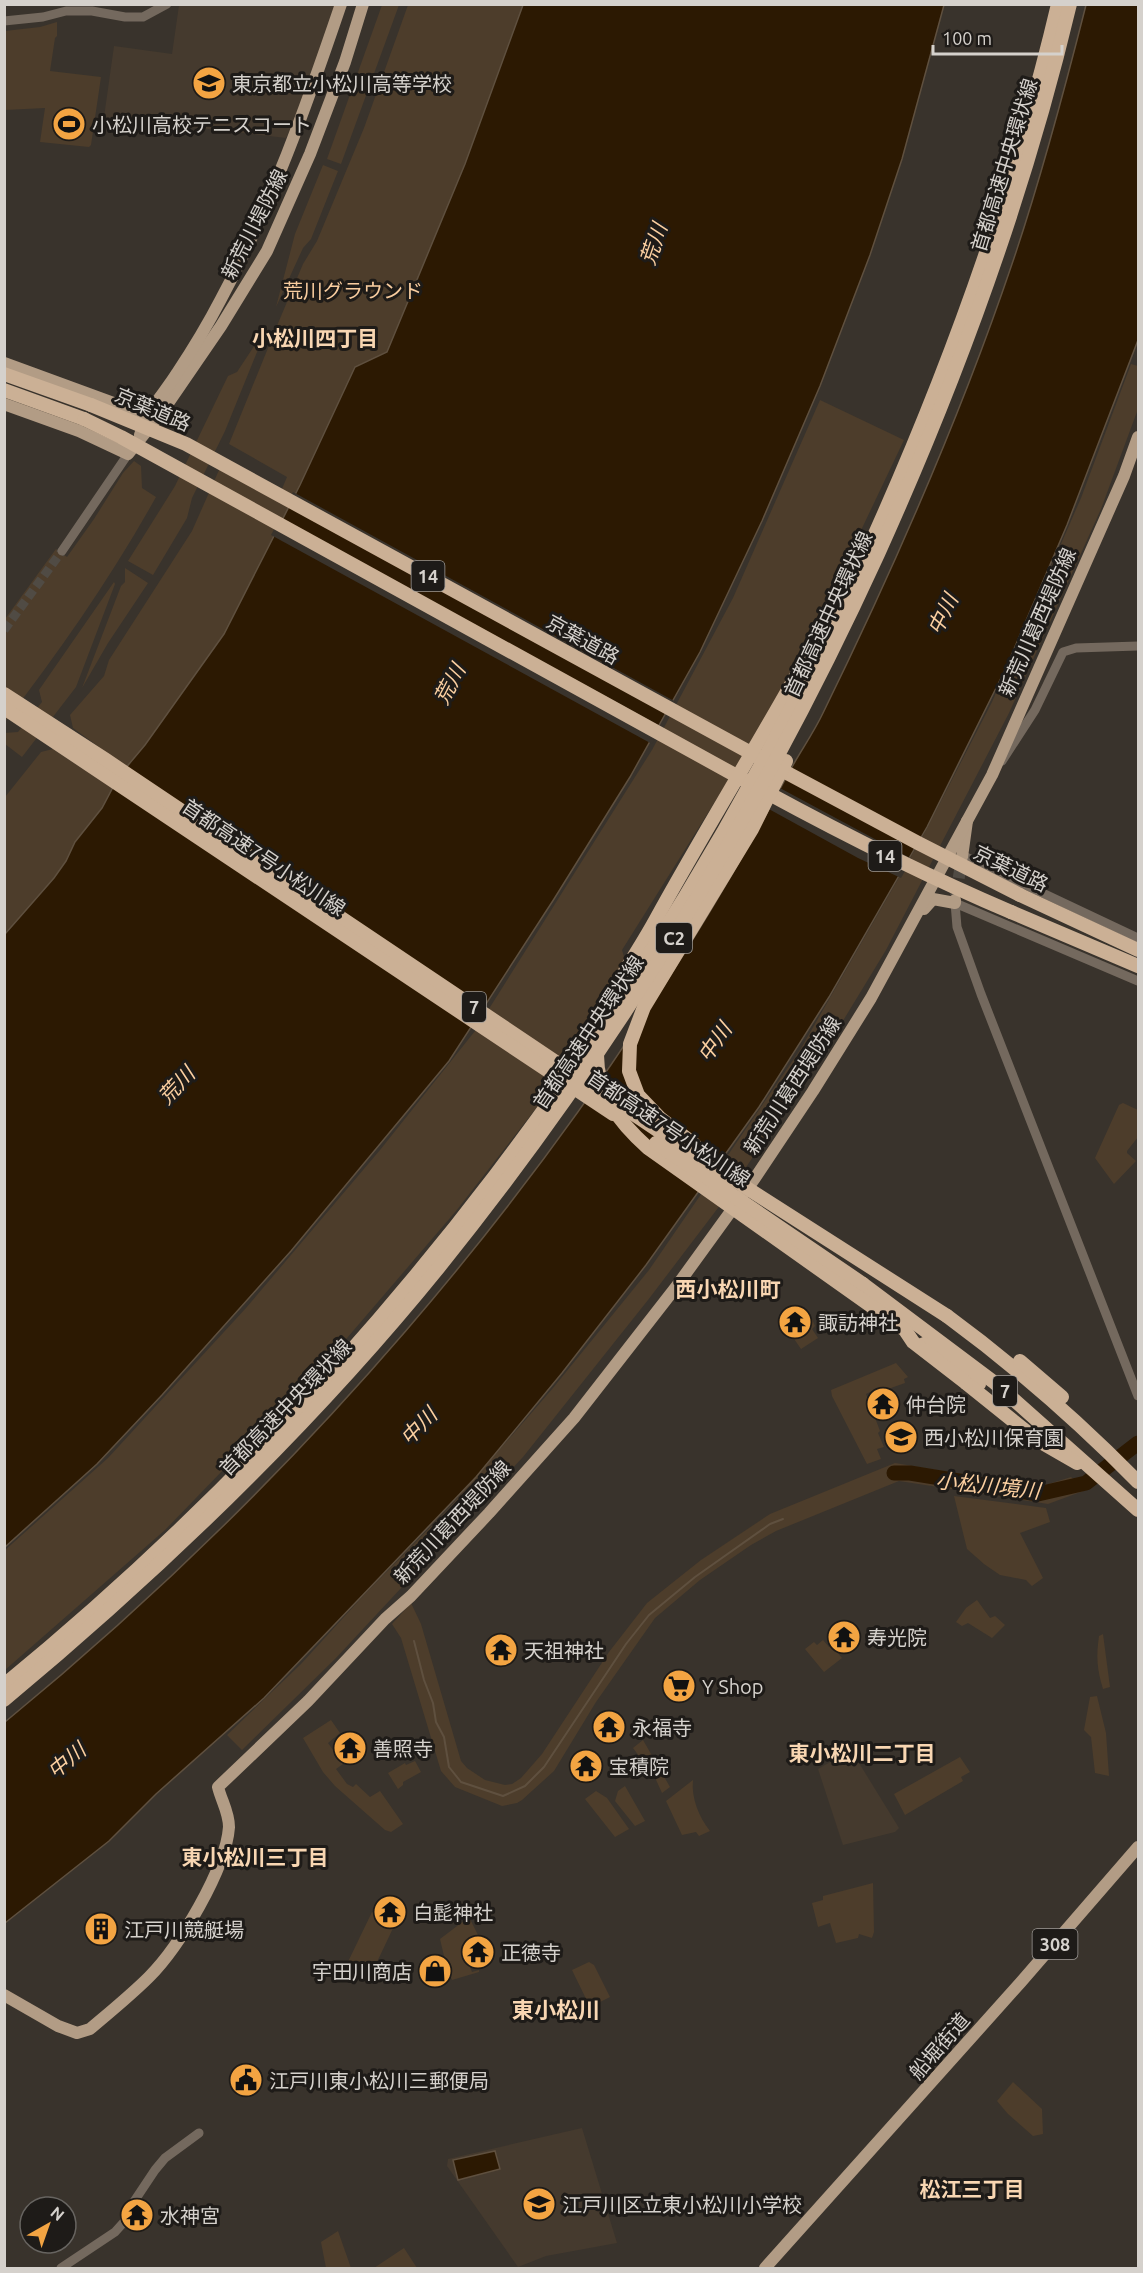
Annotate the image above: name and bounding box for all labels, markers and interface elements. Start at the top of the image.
scale bar [933,18,1062,56]
text: 100 m [942,28,992,48]
school or university icon: 東京都立小松川高等学校 [191,65,227,101]
place label: 東京都立小松川高等学校 [232,72,452,95]
street label: 首都高速中央環状線 [967,76,1041,254]
sports icon: 小松川高校テニスコート [51,106,87,142]
place label: 小松川高校テニスコート [92,113,312,136]
street label: 新荒川堤防線 [217,165,291,283]
water label: 荒川 [635,218,672,268]
park label: 荒川グラウンド [283,279,423,302]
district label: 小松川四丁目 [252,326,378,350]
street label: 京葉道路 [112,383,194,435]
street label: 首都高速中央環状線 [780,528,876,700]
street label: 新荒川葛西堤防線 [994,544,1080,700]
road number: 14 [412,561,444,591]
water label: 中川 [922,588,963,638]
street label: 京葉道路 [542,610,624,668]
water label: 荒川 [429,658,470,708]
street label: 首都高速7号小松川線 [178,794,350,920]
street label: 京葉道路 [970,840,1052,896]
road number: 14 [868,841,902,871]
road number: C2 [656,923,692,953]
street label: 首都高速中央環状線 [528,951,648,1113]
road number: 7 [462,992,486,1022]
street label: 新荒川葛西堤防線 [739,1012,845,1158]
water label: 中川 [692,1016,737,1066]
water label: 荒川 [153,1060,200,1109]
street label: 首都高速7号小松川線 [583,1065,755,1191]
district label: 西小松川町 [676,1277,781,1301]
temple icon: 諏訪神社 [777,1304,813,1340]
place label: 諏訪神社 [818,1311,898,1334]
street label: 首都高速中央環状線 [214,1334,356,1480]
road number: 7 [993,1376,1017,1406]
temple icon: 仲台院 [865,1386,901,1422]
place label: 仲台院 [906,1393,966,1416]
water label: 中川 [395,1401,443,1449]
school or university icon: 西小松川保育園 [883,1419,919,1455]
place label: 西小松川保育園 [924,1426,1064,1449]
street label: 新荒川葛西堤防線 [389,1456,515,1588]
water label: 小松川境川 [935,1468,1043,1503]
temple icon: 寿光院 [826,1619,862,1655]
place label: 寿光院 [867,1626,927,1649]
temple icon: 天祖神社 [483,1632,519,1668]
place label: 天祖神社 [524,1639,604,1662]
supermarket icon: Y Shop [661,1668,697,1704]
place label: Y Shop [702,1675,763,1698]
temple icon: 永福寺 [591,1709,627,1745]
place label: 永福寺 [632,1716,692,1739]
temple icon: 善照寺 [332,1730,368,1766]
water label: 中川 [42,1736,91,1783]
place label: 善照寺 [373,1737,433,1760]
district label: 東小松川二丁目 [789,1741,936,1765]
temple icon: 宝積院 [568,1748,604,1784]
place label: 宝積院 [609,1755,669,1778]
district label: 東小松川三丁目 [182,1845,329,1869]
temple icon: 白髭神社 [372,1894,408,1930]
place label: 白髭神社 [413,1901,493,1924]
building icon: 江戸川競艇場 [83,1911,119,1947]
place label: 江戸川競艇場 [124,1918,244,1941]
road number: 308 [1032,1929,1078,1959]
temple icon: 正徳寺 [460,1934,496,1970]
place label: 正徳寺 [501,1941,561,1964]
shop icon: 宇田川商店 [417,1953,453,1989]
place label: 宇田川商店 [312,1960,412,1983]
district label: 東小松川 [512,1997,600,2022]
street label: 船堀街道 [904,2008,974,2084]
public building icon: 江戸川東小松川三郵便局 [228,2062,264,2098]
place label: 江戸川東小松川三郵便局 [269,2069,489,2092]
district label: 松江三丁目 [920,2177,1025,2201]
school or university icon: 江戸川区立東小松川小学校 [521,2186,557,2222]
place label: 江戸川区立東小松川小学校 [562,2193,802,2216]
north arrow [18,2195,78,2255]
temple icon: 水神宮 [119,2197,155,2233]
text: N [47,2203,68,2224]
place label: 水神宮 [160,2204,220,2227]

